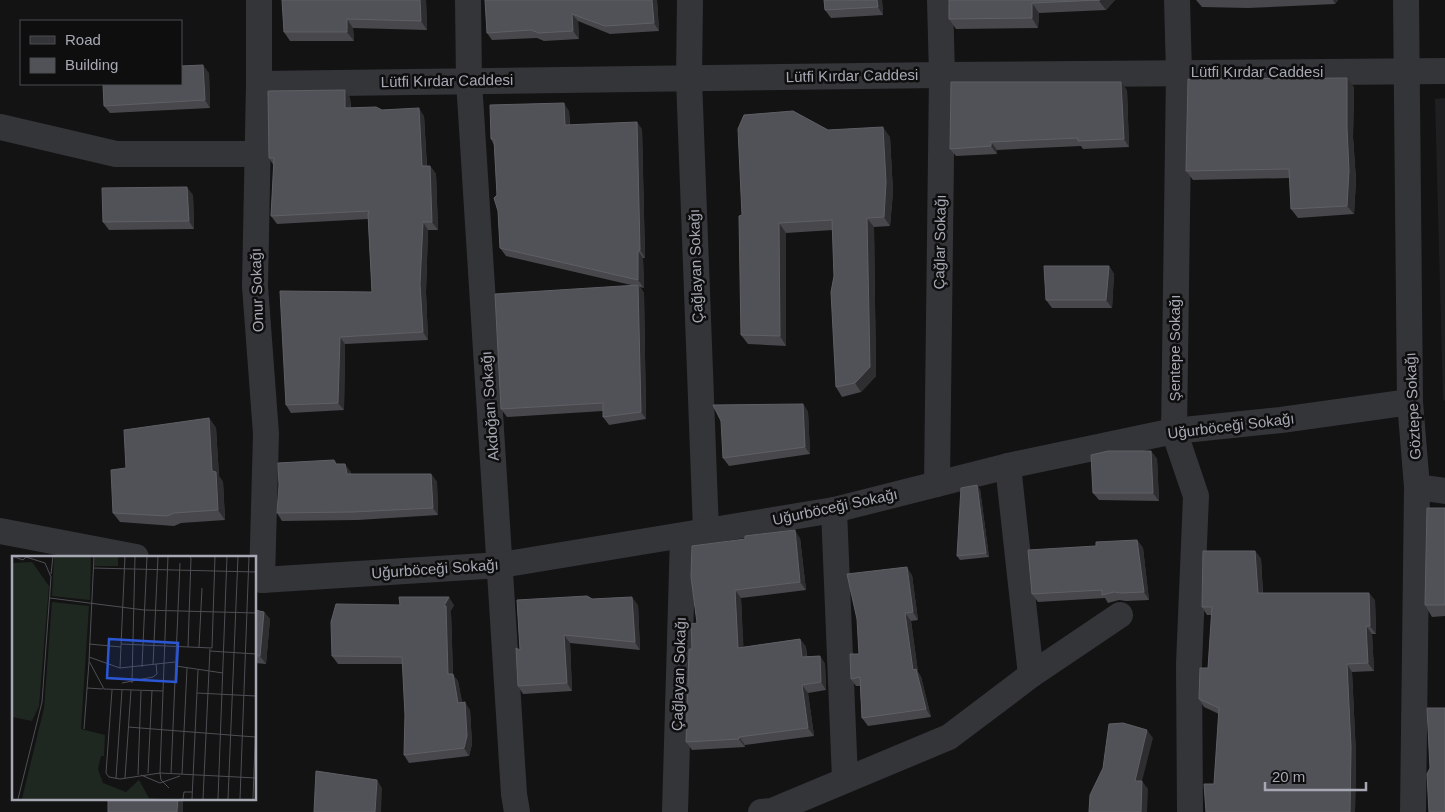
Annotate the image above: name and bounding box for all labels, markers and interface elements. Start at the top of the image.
legend [20,20,182,85]
text: Road [65,31,101,48]
text: Building [65,56,118,73]
street label: Lütfi Kırdar Caddesi [1191,63,1323,80]
street label: Lütfi Kırdar Caddesi [786,66,918,85]
street label: Lütfi Kırdar Caddesi [381,71,513,90]
street label: Çağlar Sokağı [930,194,949,290]
street label: Çağlayan Sokağı [685,209,706,323]
street label: Onur Sokağı [247,248,266,332]
street label: Şentepe Sokağı [1166,295,1183,401]
street label: Akdoğan Sokağı [477,351,502,462]
street label: Göztepe Sokağı [1401,352,1424,460]
street label: Uğurböceği Sokağı [1167,409,1295,442]
street label: Uğurböceği Sokağı [771,485,899,528]
inset map [12,556,256,800]
street label: Uğurböceği Sokağı [371,556,499,581]
street label: Çağlayan Sokağı [668,617,689,731]
scale bar [1265,760,1366,792]
text: 20 m [1272,768,1305,785]

